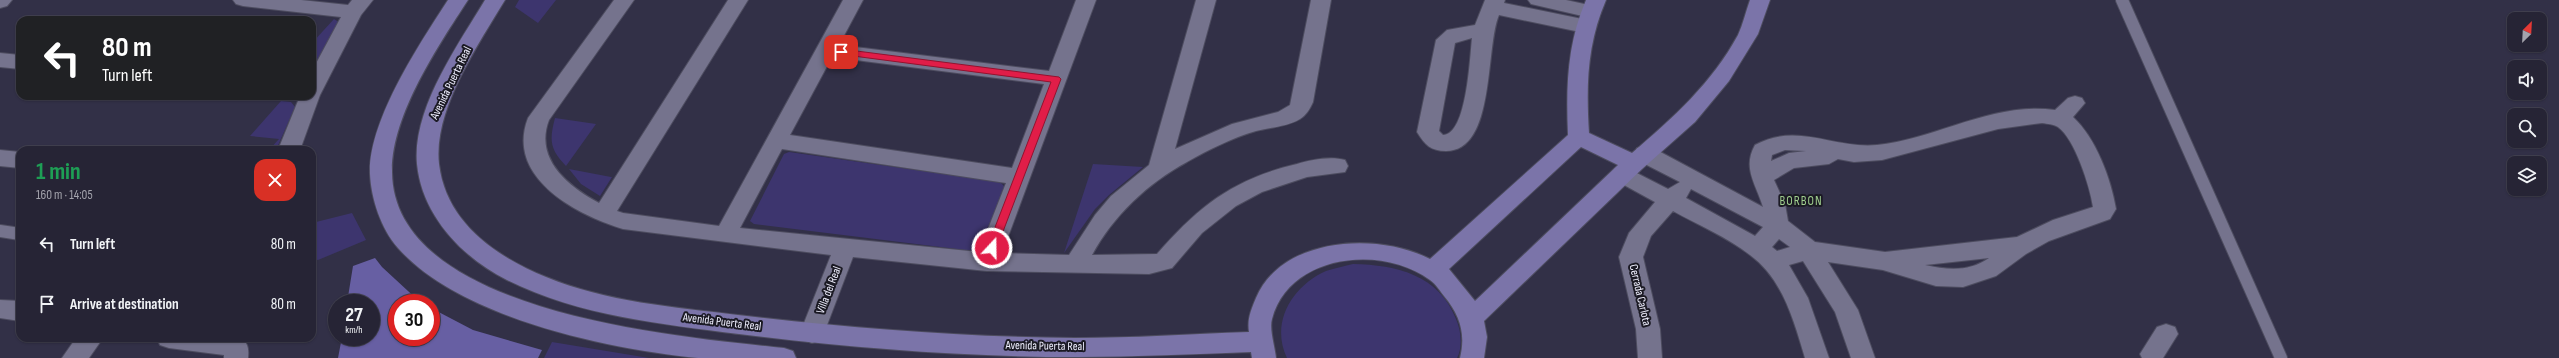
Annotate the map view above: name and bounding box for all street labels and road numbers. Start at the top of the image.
street label: Avenida Puerta Real [427,44,475,123]
street label: Cerrada Carlota [1626,263,1654,328]
street label: Villa del Real [813,264,845,316]
street label: Avenida Puerta Real [681,310,762,334]
street label: Avenida Puerta Real [1004,338,1085,354]

